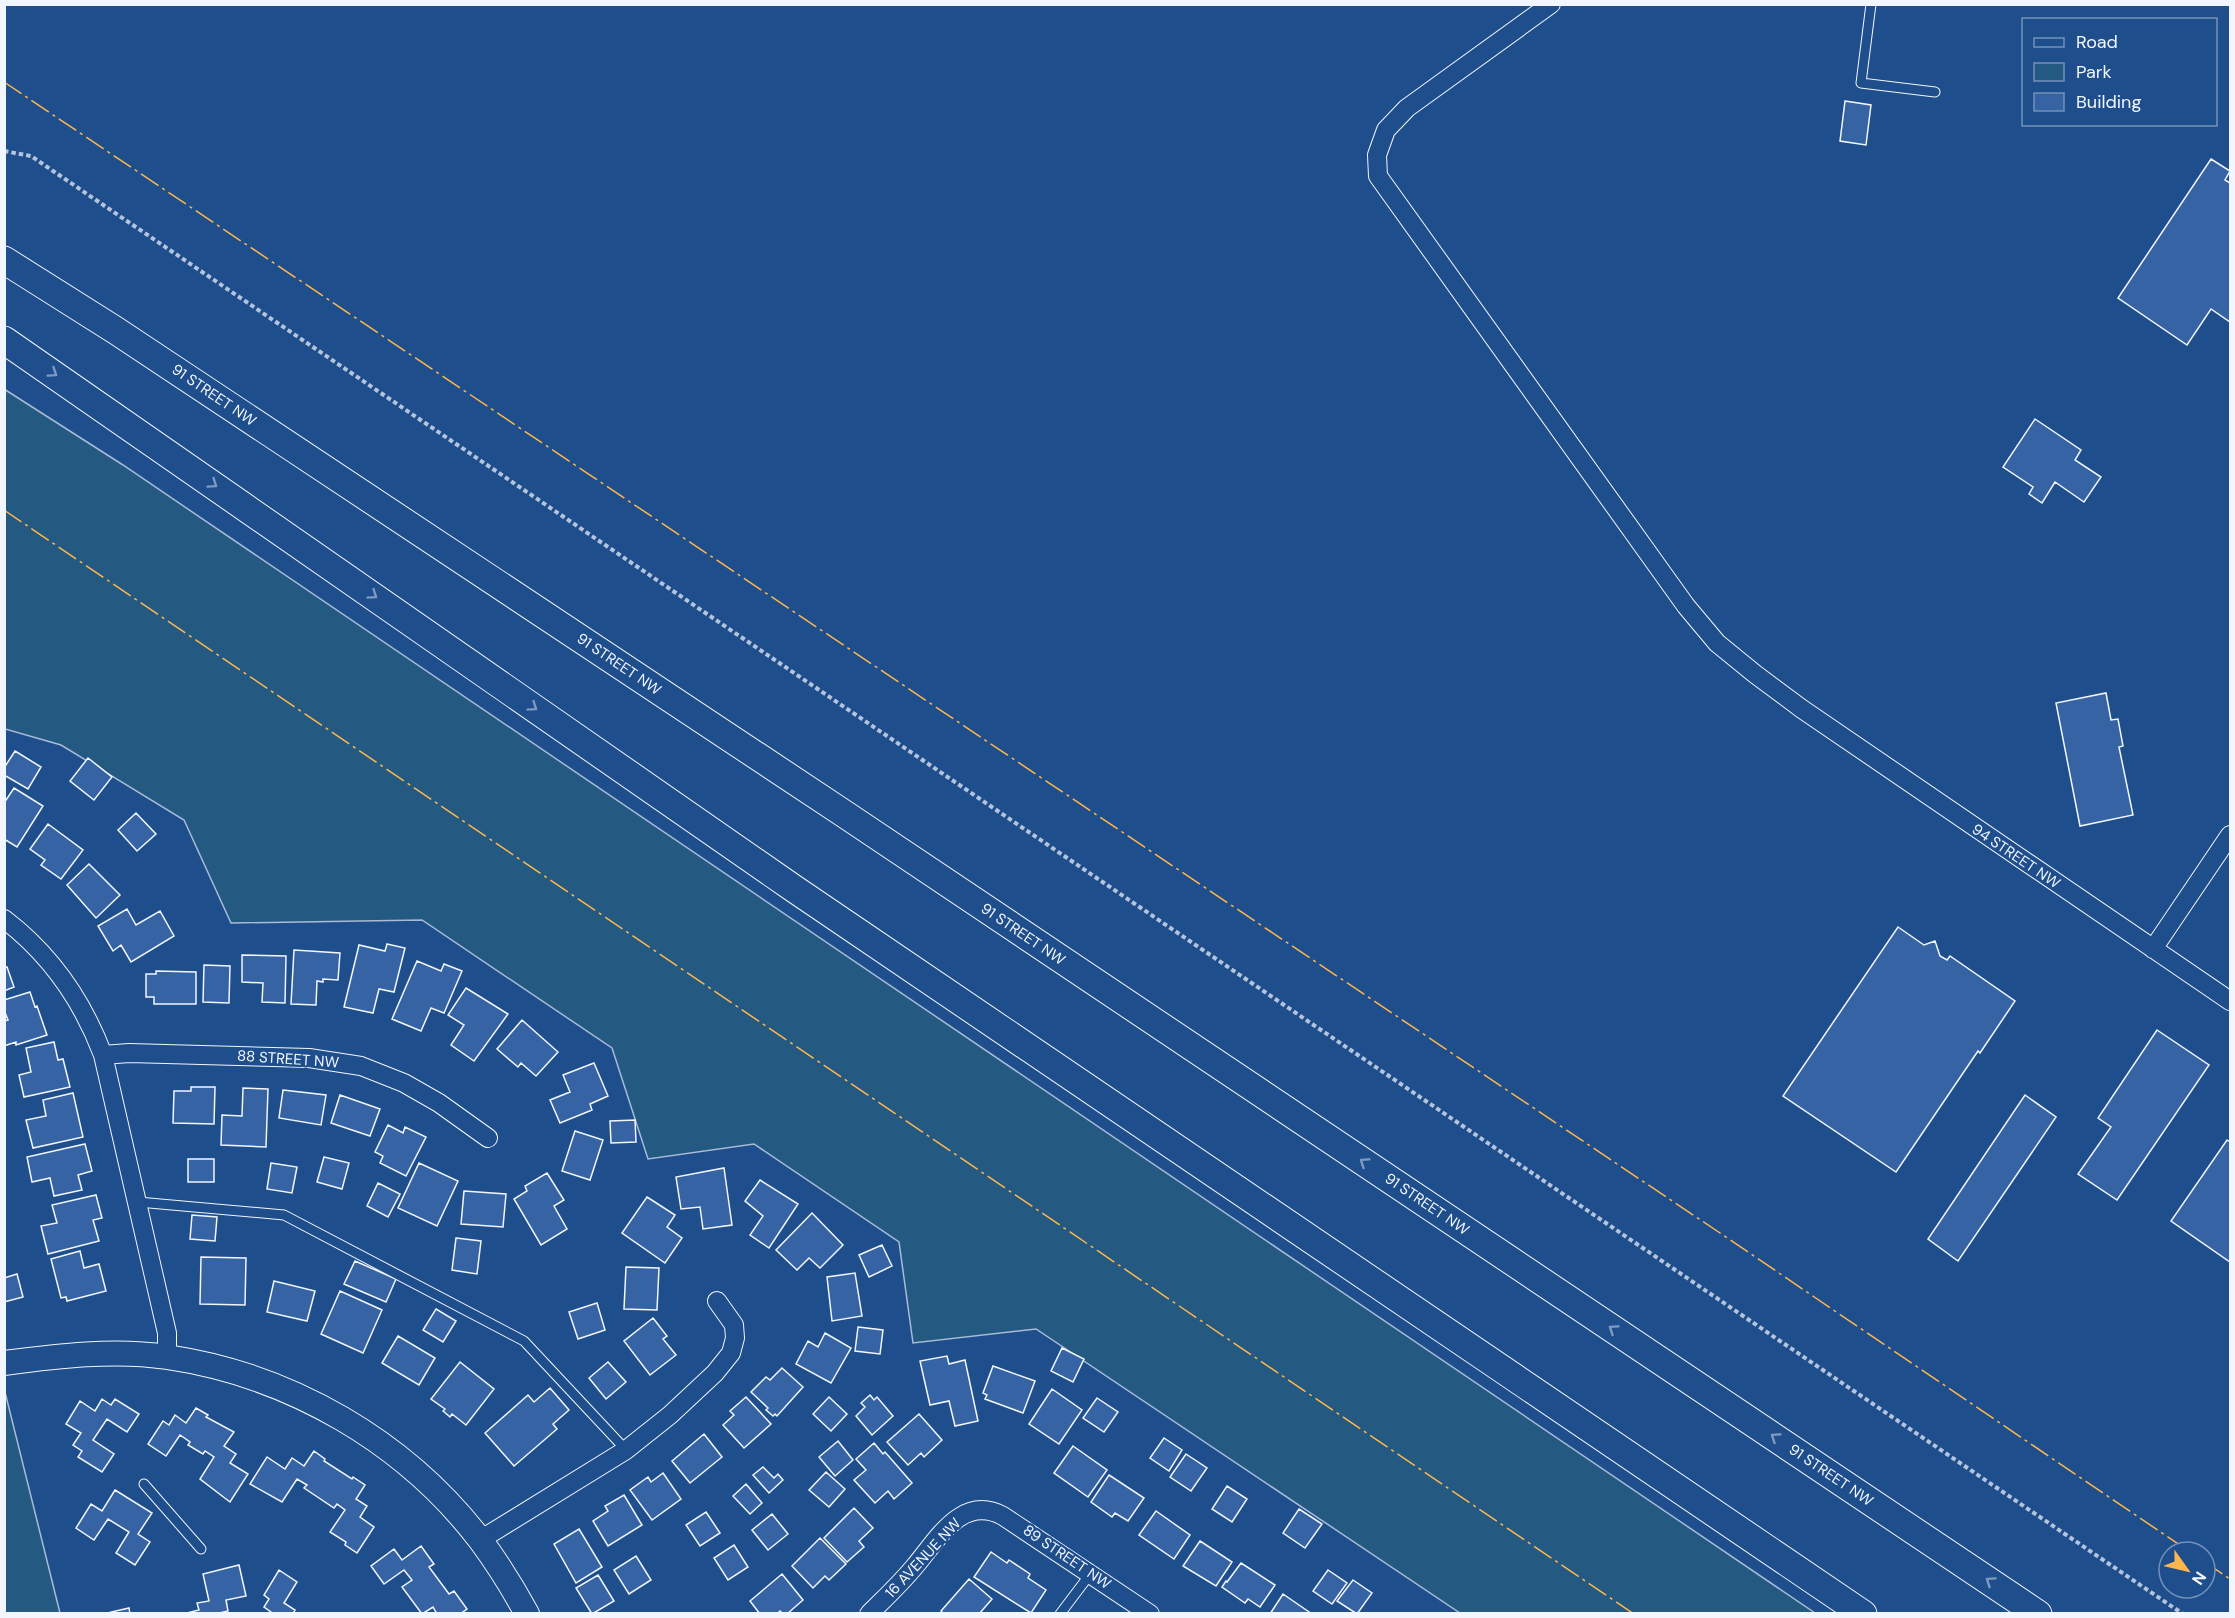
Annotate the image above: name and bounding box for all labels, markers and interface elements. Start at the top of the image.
legend [2022,18,2217,126]
text: Road [2076,30,2118,54]
text: Park [2076,60,2112,84]
text: Building [2076,90,2141,114]
street label: 91 STREET NW [168,359,261,431]
one-way arrow [46,366,57,377]
one-way arrow [207,477,218,488]
one-way arrow [367,588,378,599]
street label: 91 STREET NW [573,628,666,700]
one-way arrow [527,700,538,711]
street label: 94 STREET NW [1968,819,2064,893]
street label: 91 STREET NW [977,898,1070,970]
street label: 88 STREET NW [236,1045,340,1073]
one-way arrow [1360,1158,1371,1169]
street label: 91 STREET NW [1381,1168,1474,1240]
one-way arrow [1609,1325,1620,1336]
one-way arrow [1771,1433,1782,1444]
street label: 91 STREET NW [1785,1439,1878,1511]
street label: 16 AVENUE NW [881,1513,966,1602]
street label: 89 STREET NW [1019,1520,1115,1594]
north arrow [2157,1540,2217,1600]
text: N [2187,1567,2211,1589]
one-way arrow [1985,1577,1996,1588]

